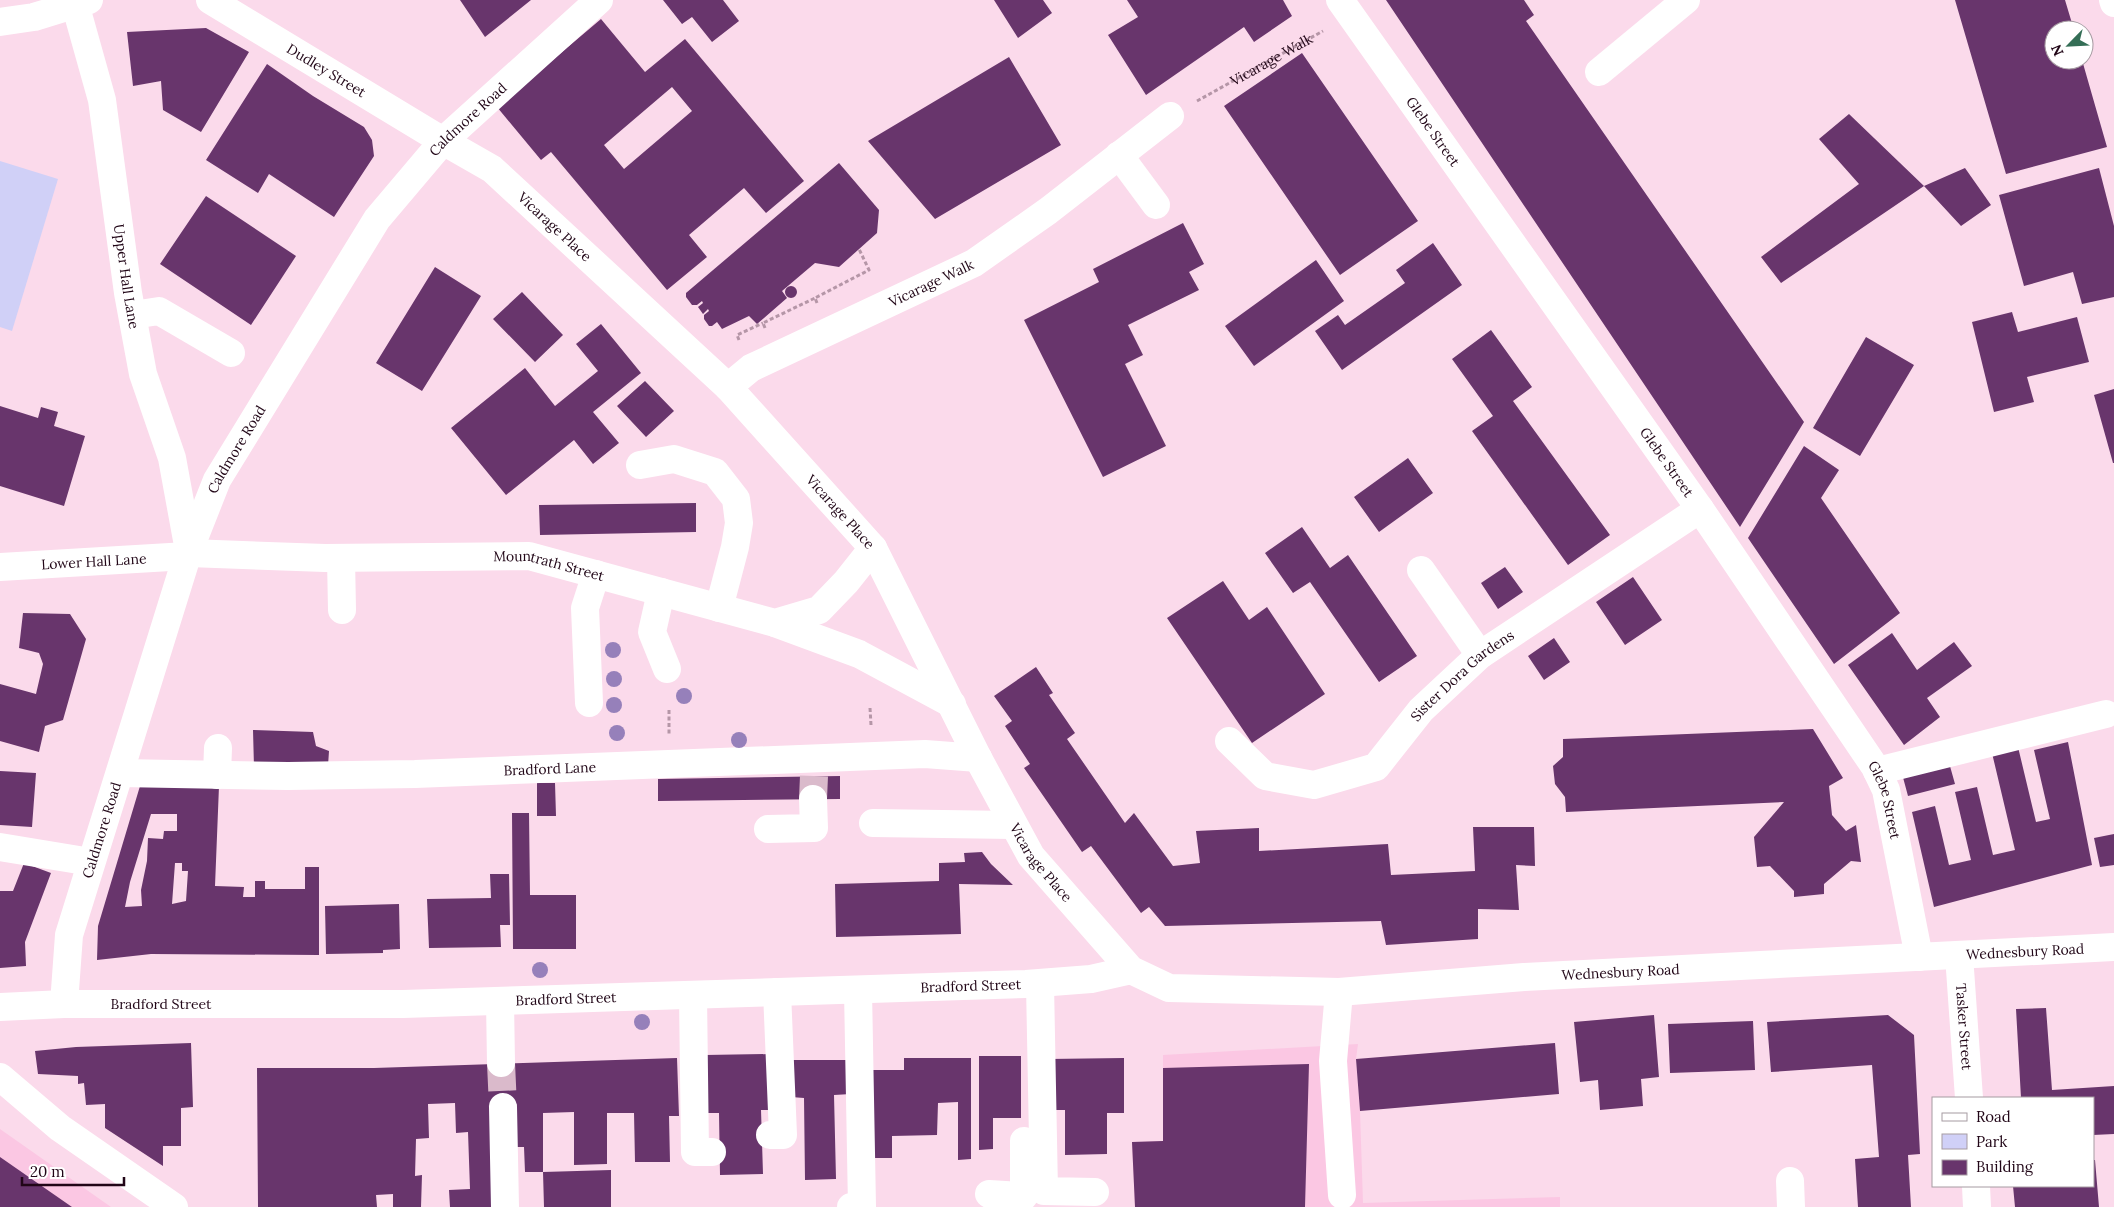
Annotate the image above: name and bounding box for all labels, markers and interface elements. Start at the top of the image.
north arrow [2044,20,2094,70]
street label: Vicarage Walk [1226,29,1316,90]
street label: Dudley Street [283,40,370,102]
text: N [2047,42,2068,59]
street label: Caldmore Road [425,79,510,160]
street label: Glebe Street [1402,93,1464,170]
street label: Vicarage Place [513,188,596,266]
street label: Upper Hall Lane [110,223,144,331]
street label: Vicarage Walk [885,255,977,311]
street label: Caldmore Road [204,402,270,496]
street label: Glebe Street [1636,424,1698,501]
street label: Vicarage Place [802,470,879,553]
street label: Mountrath Street [493,547,607,585]
street label: Lower Hall Lane [41,549,148,574]
street label: Sister Dora Gardens [1407,626,1517,725]
street label: Glebe Street [1864,757,1905,841]
street label: Bradford Lane [503,758,597,780]
street label: Caldmore Road [78,780,125,880]
street label: Vicarage Place [1005,819,1076,906]
street label: Wednesbury Road [1966,940,2085,964]
street label: Wednesbury Road [1561,960,1680,984]
street label: Bradford Street [920,975,1022,996]
street label: Tasker Street [1952,983,1976,1071]
street label: Bradford Street [515,988,617,1009]
street label: Bradford Street [111,995,212,1013]
legend [1932,1097,2094,1187]
text: Road [1976,1107,2011,1126]
text: Park [1976,1132,2007,1151]
scale bar [22,1154,125,1186]
text: Building [1976,1157,2034,1176]
text: 20 m [30,1162,65,1181]

